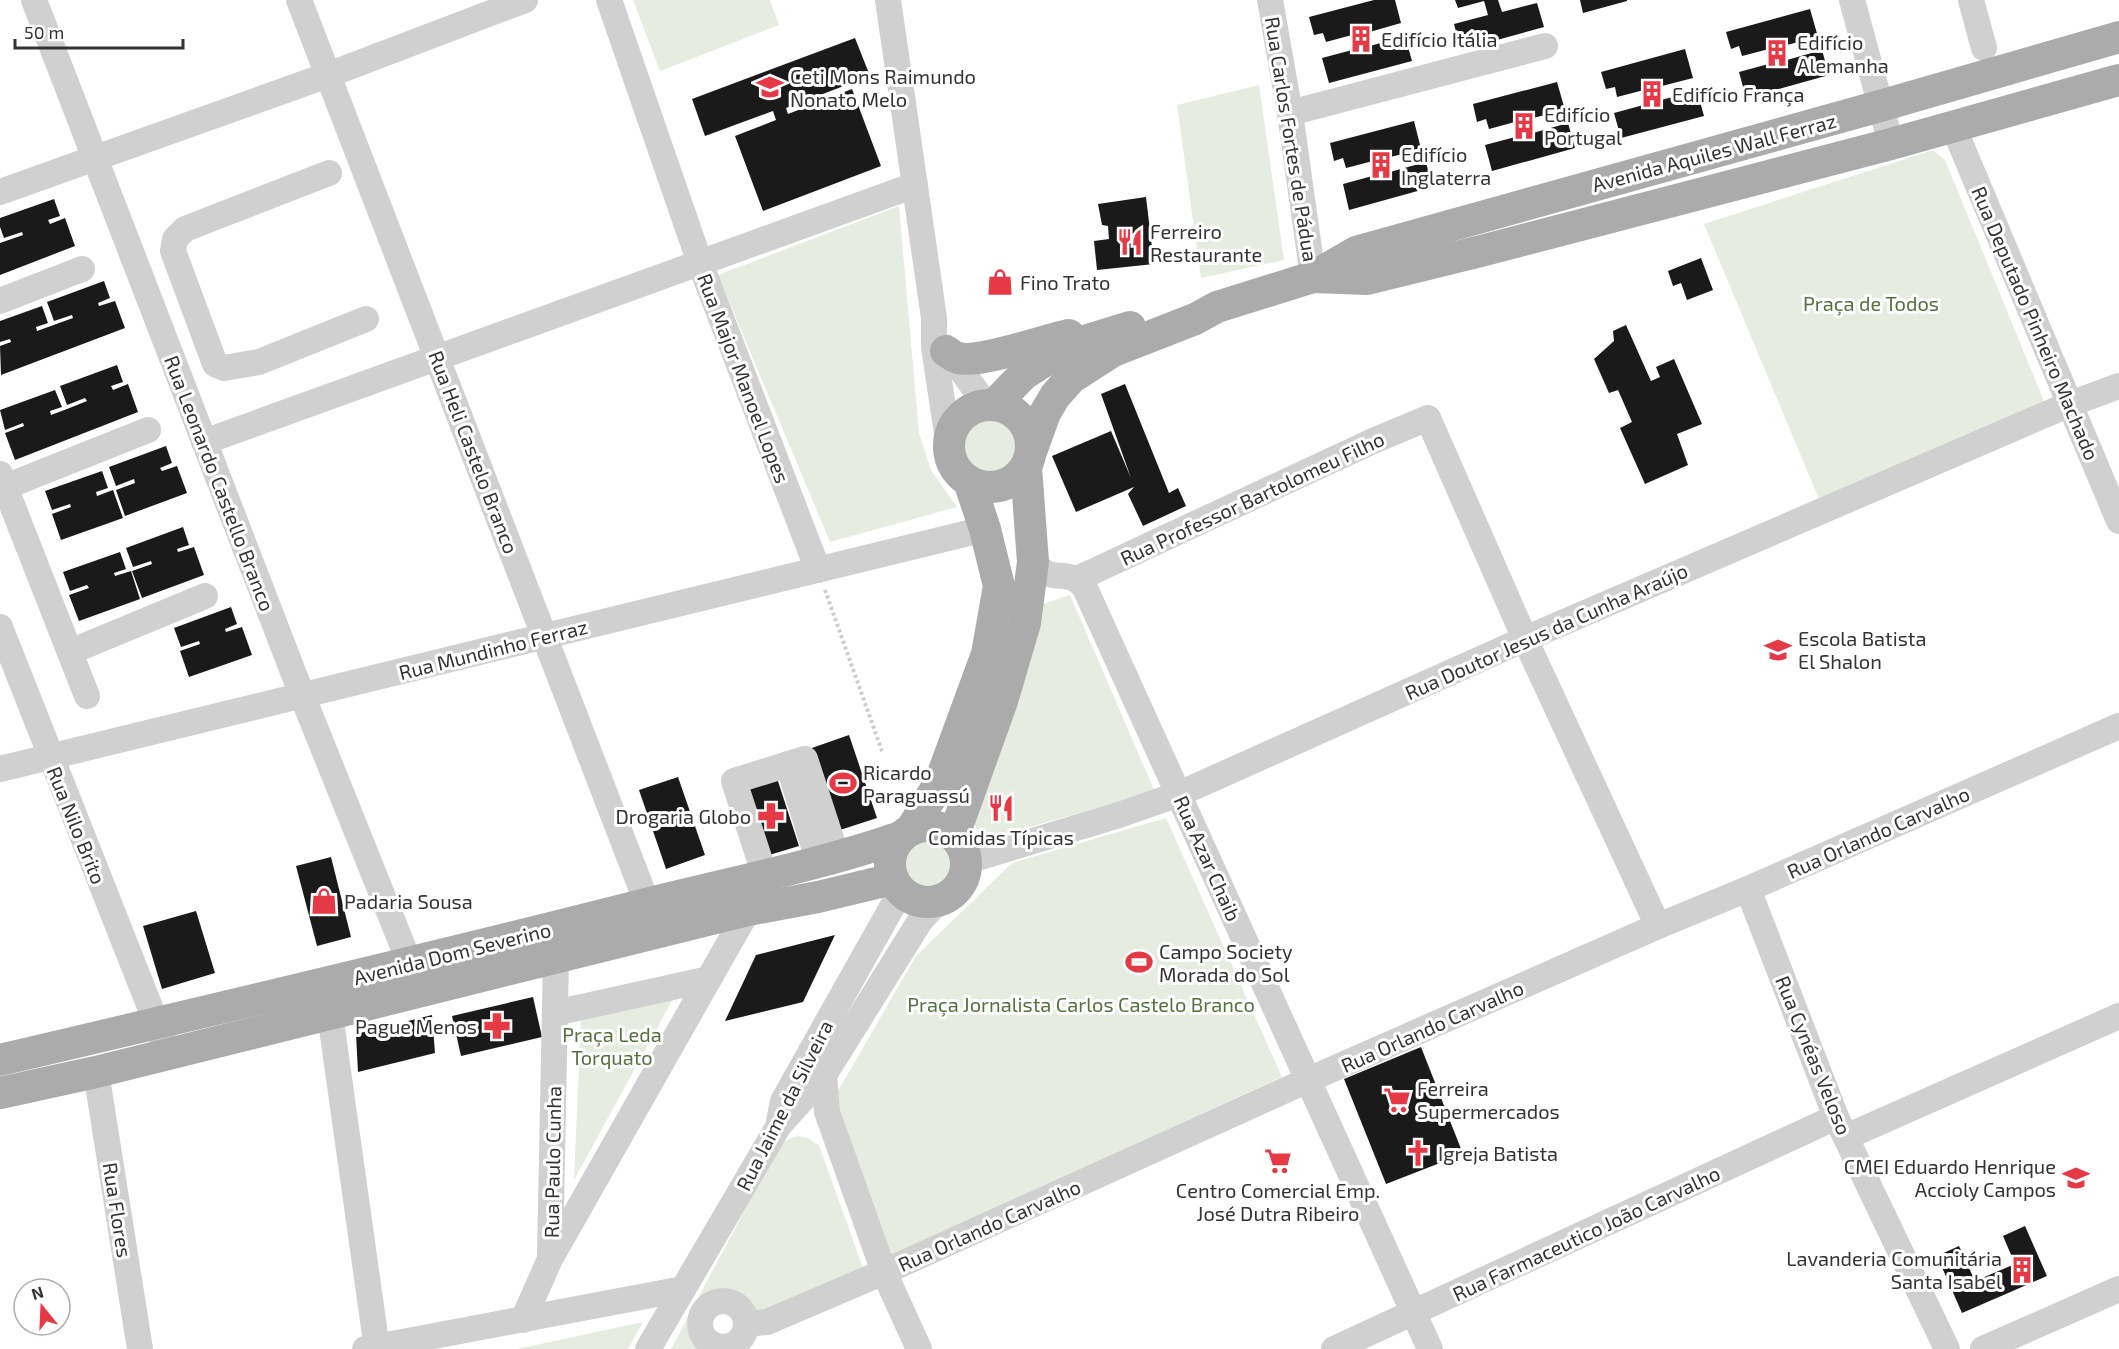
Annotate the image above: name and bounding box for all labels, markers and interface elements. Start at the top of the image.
scale bar [15,12,183,50]
street label: Rua Carlos Fortes de Pádua [1261,15,1323,263]
text: 50 m [24,21,64,43]
building icon: Edifício Itália [1346,24,1376,54]
place label: Edifício Itália [1381,27,1497,51]
place label: Edifício Alemanha [1797,30,1889,77]
building icon: Edifício Alemanha [1762,38,1792,68]
place label: Ceti Mons Raimundo Nonato Melo [790,64,976,111]
school or university icon: Ceti Mons Raimundo Nonato Melo [755,72,785,102]
building icon: Edifício França [1637,79,1667,109]
place label: Edifício França [1672,82,1805,107]
place label: Edifício Portugal [1544,102,1622,149]
street label: Avenida Aquiles Wall Ferraz [1589,108,1839,196]
building icon: Edifício Portugal [1509,111,1539,141]
place label: Edifício Inglaterra [1401,142,1491,189]
building icon: Edifício Inglaterra [1366,150,1396,180]
street label: Rua Deputado Pinheiro Machado [1967,182,2105,464]
place label: Ferreiro Restaurante [1150,219,1262,266]
restaurant icon: Ferreiro Restaurante [1115,227,1145,257]
shop icon: Fino Trato [985,267,1015,297]
street label: Rua Major Manoel Lopes [693,270,795,486]
place label: Fino Trato [1020,270,1110,294]
park label: Praça de Todos [1803,291,1939,316]
street label: Rua Heli Castelo Branco [424,347,524,557]
street label: Rua Leonardo Castello Branco [160,352,280,614]
street label: Rua Professor Bartolomeu Filho [1116,426,1388,570]
street label: Rua Doutor Jesus da Cunha Araújo [1401,558,1691,704]
street label: Rua Mundinho Ferraz [396,614,590,684]
place label: Escola Batista El Shalon [1798,626,1926,673]
school or university icon: Escola Batista El Shalon [1763,635,1793,665]
place label: Ricardo Paraguassú [863,760,970,807]
street label: Rua Nilo Brito [43,763,111,887]
sports icon: Ricardo Paraguassú [828,768,858,798]
street label: Rua Orlando Carvalho [1783,781,1973,883]
street label: Rua Azar Chaib [1170,792,1246,924]
restaurant icon: Comidas Típicas [986,793,1016,823]
pharmacy icon: Drogaria Globo [756,801,786,831]
place label: Drogaria Globo [616,804,751,828]
place label: Comidas Típicas [928,825,1074,849]
shop icon: Padaria Sousa [309,886,339,916]
place label: Padaria Sousa [344,889,473,913]
street label: Avenida Dom Severino [351,917,553,989]
place label: Campo Society Morada do Sol [1159,939,1293,986]
sports icon: Campo Society Morada do Sol [1124,947,1154,977]
street label: Rua Cynéas Veloso [1771,972,1857,1138]
street label: Rua Orlando Carvalho [1337,975,1527,1077]
park label: Praça Jornalista Carlos Castelo Branco [907,992,1255,1017]
pharmacy icon: Pague Menos [482,1011,512,1041]
place label: Pague Menos [355,1014,477,1038]
street label: Rua Jaime da Silveira [731,1016,837,1194]
park label: Praça Leda Torquato [562,1022,662,1069]
place label: Ferreira Supermercados [1417,1076,1560,1123]
supermarket icon: Ferreira Supermercados [1382,1085,1412,1115]
street label: Rua Paulo Cunha [539,1086,565,1238]
church icon: Igreja Batista [1403,1138,1433,1168]
place label: Igreja Batista [1438,1141,1558,1165]
supermarket icon: Centro Comercial Emp. José Dutra Ribeiro [1263,1146,1293,1176]
place label: CMEI Eduardo Henrique Accioly Campos [1844,1154,2056,1201]
street label: Rua Farmaceutico João Carvalho [1449,1160,1723,1306]
street label: Rua Flores [99,1161,137,1259]
school or university icon: CMEI Eduardo Henrique Accioly Campos [2061,1163,2091,1193]
street label: Rua Orlando Carvalho [894,1174,1084,1276]
place label: Centro Comercial Emp. José Dutra Ribeiro [1176,1178,1380,1225]
place label: Lavanderia Comunitária Santa Isabel [1786,1246,2002,1293]
building icon: Lavanderia Comunitária Santa Isabel [2007,1255,2037,1285]
north arrow [12,1277,72,1337]
text: N [29,1281,46,1303]

